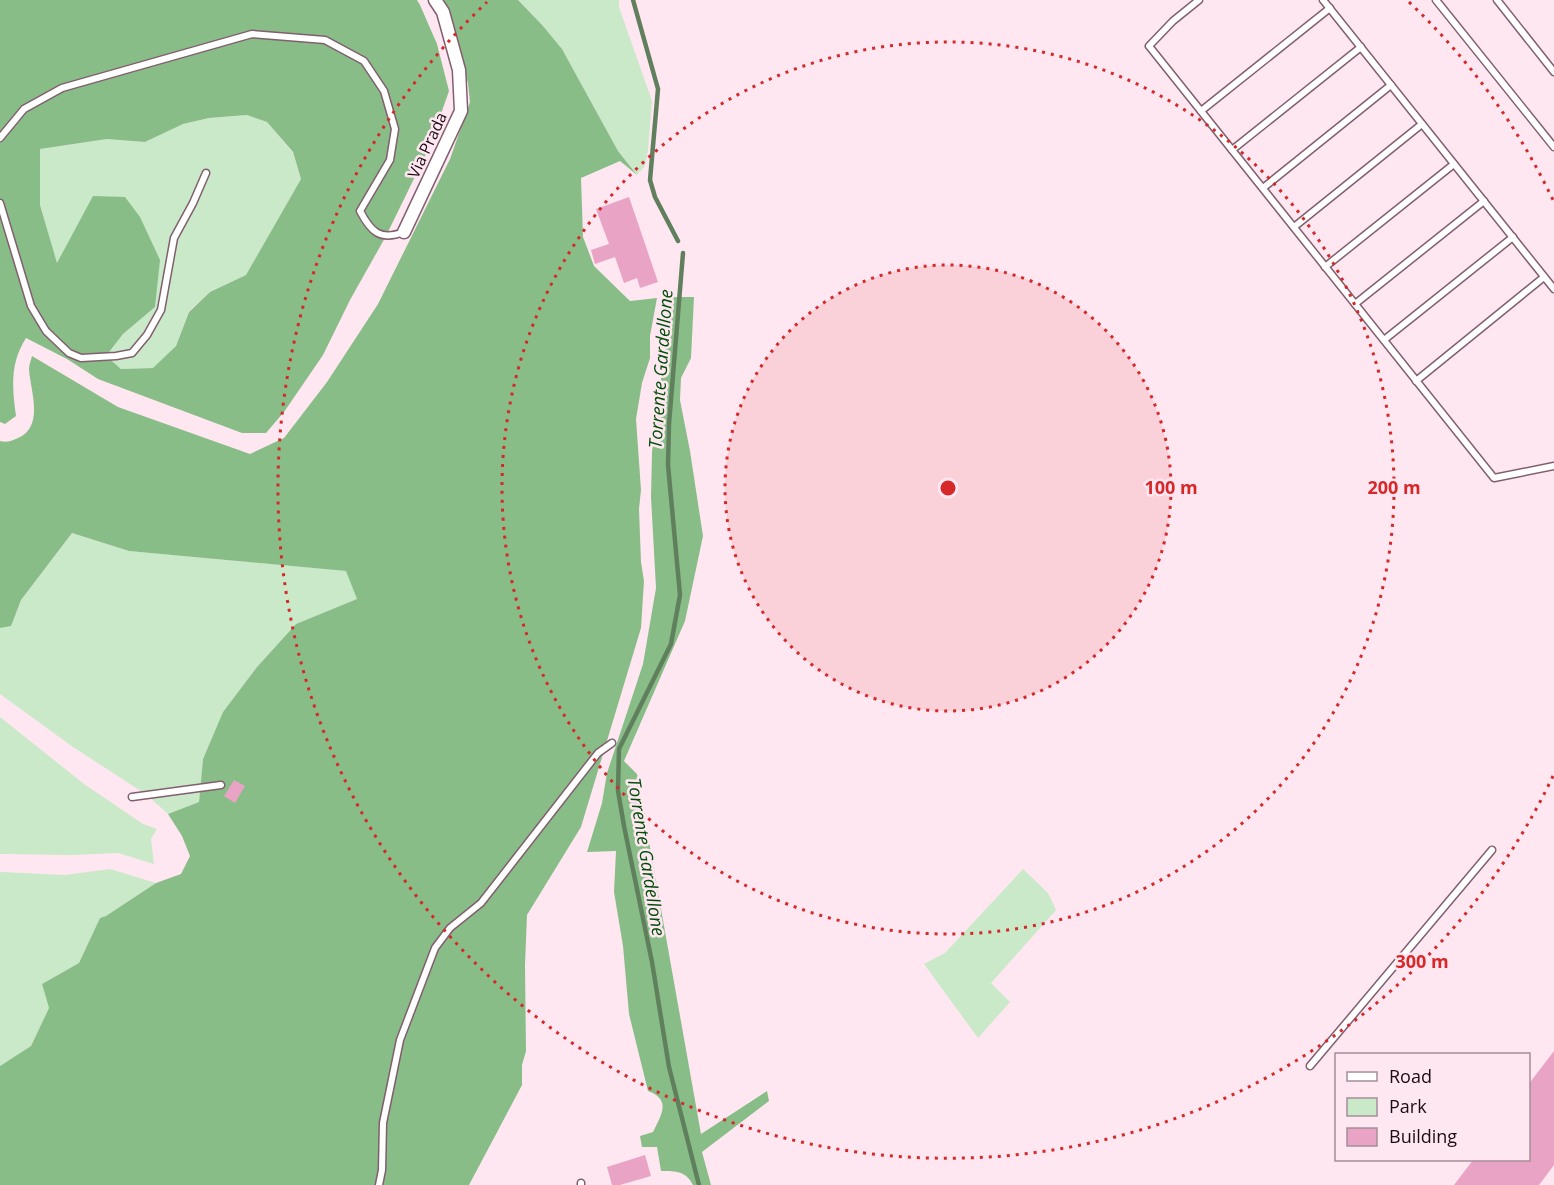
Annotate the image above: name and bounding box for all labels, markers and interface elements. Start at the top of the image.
street label: Via Prada [402,108,452,182]
water label: Torrente Gardellone [642,288,678,449]
text: 100 m [1144,475,1198,499]
text: 200 m [1367,475,1421,499]
centre of rings [938,478,958,498]
water label: Torrente Gardellone [623,776,671,938]
text: 300 m [1395,949,1449,973]
legend [1335,1053,1530,1161]
text: Road [1389,1064,1432,1088]
text: Park [1389,1094,1427,1118]
text: Building [1389,1124,1457,1148]

